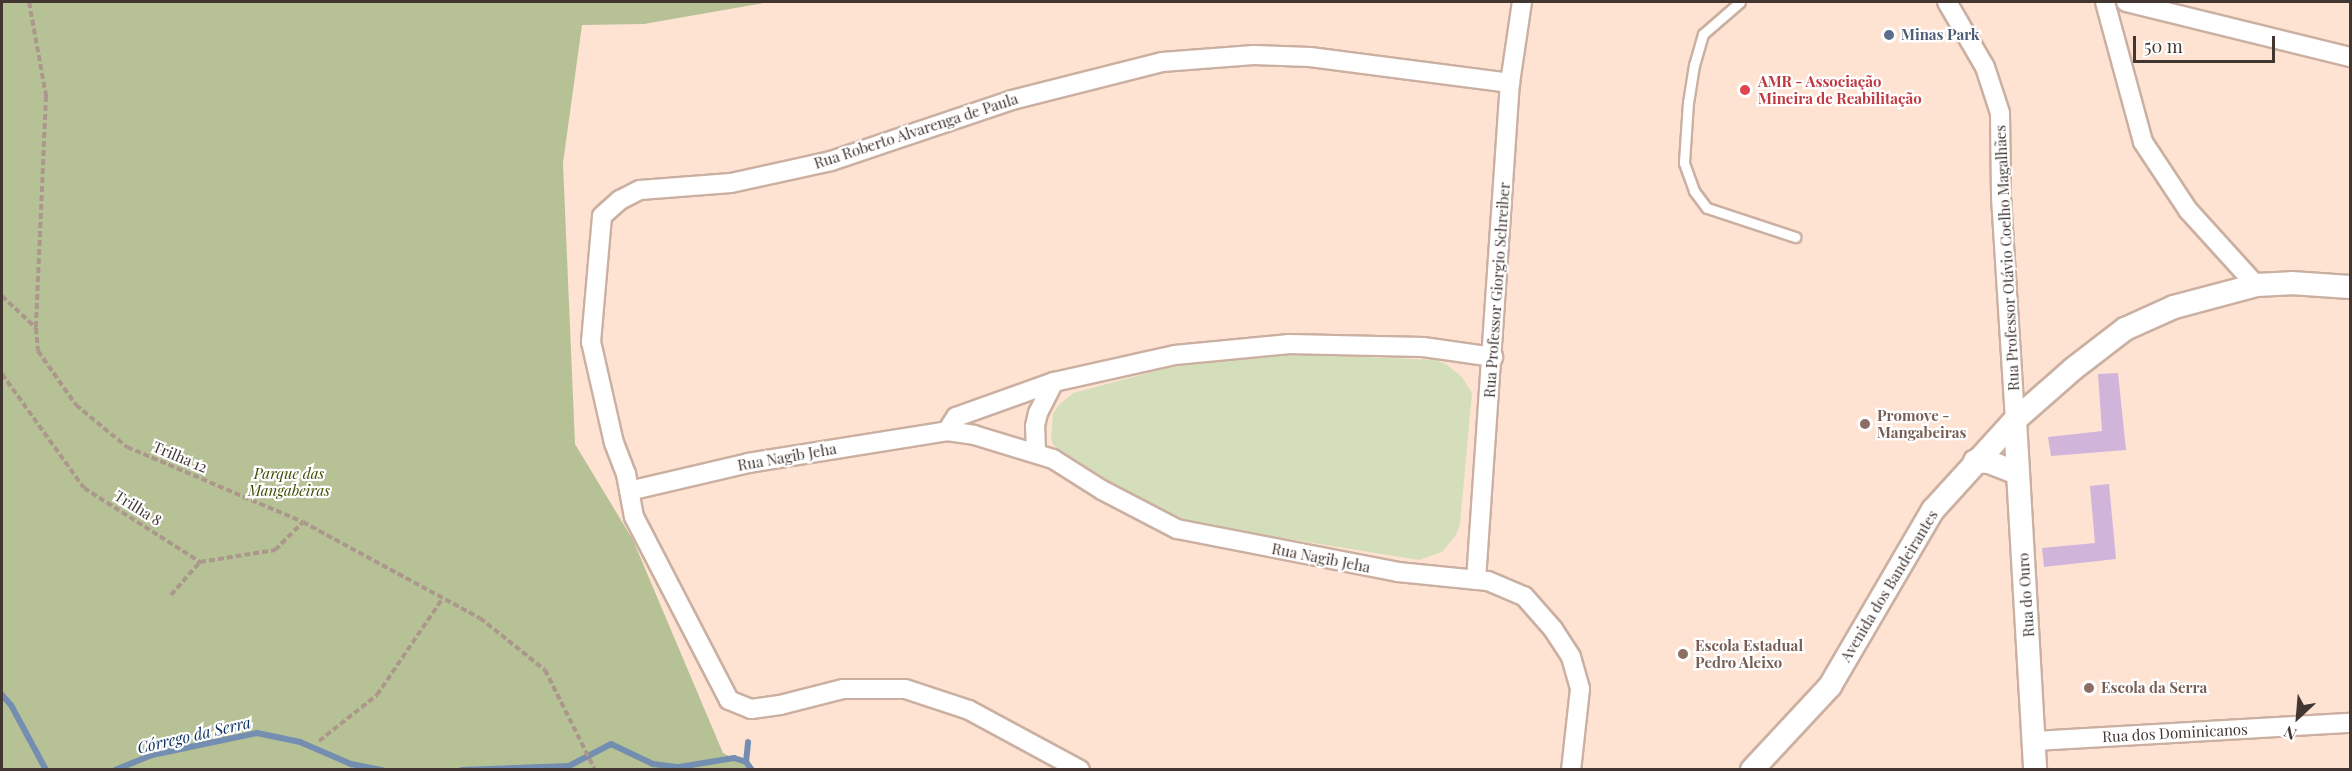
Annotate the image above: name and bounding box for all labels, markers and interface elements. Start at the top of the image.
scale bar [2136,24,2278,62]
place label: Minas Park [1901,26,1980,44]
marker: Minas Park [1882,28,1896,42]
text: 50 m [2144,34,2183,58]
place label: AMR - Associação Mineira de Reabilitação [1758,72,1922,107]
marker: AMR - Associação Mineira de Reabilitação [1736,81,1754,99]
street label: Rua Roberto Alvarenga de Paula [811,89,1021,173]
street label: Rua Professor Otávio Coelho Magalhães [1991,124,2023,392]
street label: Rua Professor Giorgio Schreiber [1480,181,1514,399]
place label: Promove - Mangabeiras [1877,406,1966,441]
marker: Promove - Mangabeiras [1858,417,1872,431]
street label: Trilha 12 [150,437,210,477]
street label: Rua Nagib Jeha [736,439,838,475]
park label: Parque das Mangabeiras [248,464,330,499]
street label: Trilha 8 [111,486,165,530]
street label: Avenida dos Bandeirantes [1836,507,1942,665]
street label: Rua Nagib Jeha [1270,540,1372,576]
street label: Rua do Ouro [2014,552,2038,638]
place label: Escola Estadual Pedro Aleixo [1695,636,1803,671]
marker: Escola Estadual Pedro Aleixo [1676,647,1690,661]
place label: Escola da Serra [2101,679,2207,697]
marker: Escola da Serra [2082,681,2096,695]
north arrow [2268,687,2328,747]
water label: Córrego da Serra [135,713,253,757]
street label: Rua dos Dominicanos [2102,720,2248,746]
text: N [2280,722,2300,746]

